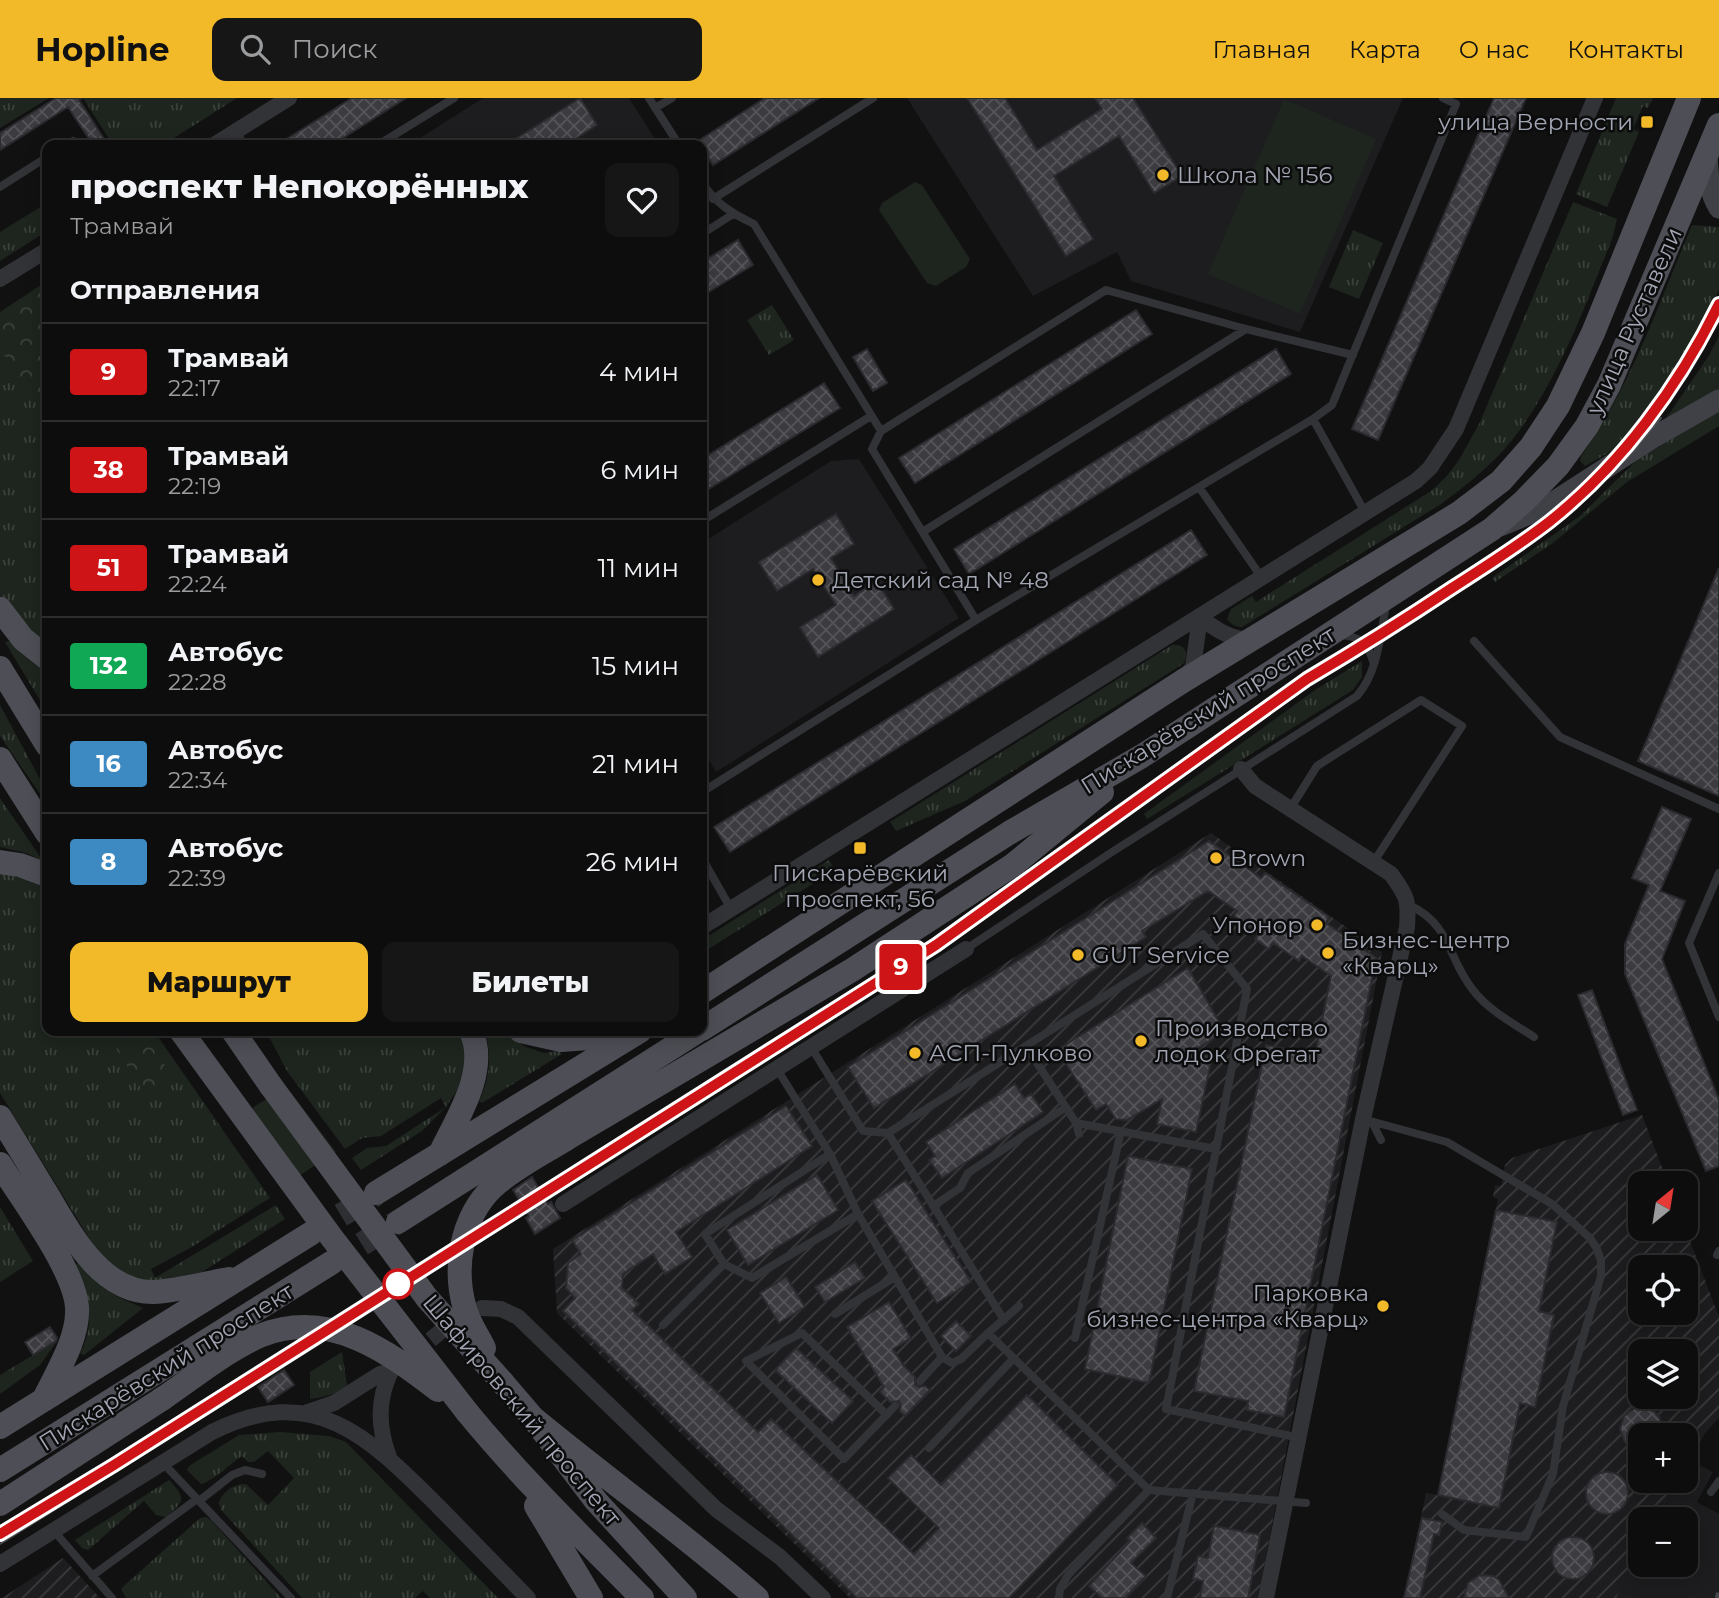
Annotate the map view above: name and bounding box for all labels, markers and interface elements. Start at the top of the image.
search box [212,18,702,81]
text: Hopline [35,29,170,69]
icon: search [236,30,274,68]
text: Поиск [292,33,377,65]
text: Главная [1213,35,1311,64]
text: Карта [1349,35,1421,64]
text: О нас [1459,35,1529,64]
text: Контакты [1567,35,1684,64]
place label: улица Верности [1437,108,1633,136]
marker: улица Верности [1639,114,1655,130]
place label: Школа № 156 [1177,161,1333,189]
button: heart [605,163,679,237]
text: проспект Непокорённых [70,166,529,206]
marker: Школа № 156 [1155,167,1171,183]
text: Трамвай [70,212,174,240]
street label: улица Руставели [1580,223,1688,420]
text: Отправления [70,274,260,306]
text: Трамвай [168,342,289,374]
text: 4 мин [599,356,679,388]
text: 9 [101,357,116,386]
text: 22:17 [168,374,221,402]
text: Трамвай [168,440,289,472]
text: 6 мин [600,454,679,486]
text: 38 [93,455,124,484]
text: 22:19 [168,472,221,500]
text: Трамвай [168,538,289,570]
text: 11 мин [597,552,679,584]
text: 51 [97,553,120,582]
place label: Детский сад № 48 [832,566,1049,594]
text: 22:24 [168,570,227,598]
marker: Детский сад № 48 [810,572,826,588]
street label: Пискарёвский проспект [1076,620,1341,800]
text: Автобус [168,636,283,668]
text: 15 мин [592,650,679,682]
text: 132 [90,651,127,680]
text: 22:28 [168,668,227,696]
text: Автобус [168,734,283,766]
text: 21 мин [592,748,679,780]
text: 16 [96,749,121,778]
text: 22:34 [168,766,227,794]
text: Автобус [168,832,283,864]
marker: Пискарёвский проспект, 56 [852,840,868,856]
place label: Brown [1230,844,1306,872]
text: 26 мин [586,846,679,878]
text: 8 [101,847,116,876]
marker: Brown [1208,850,1224,866]
place label: Пискарёвский проспект, 56 [772,859,948,913]
text: 22:39 [168,864,226,892]
place label: Упонор [1212,911,1303,939]
marker: Упонор [1309,917,1325,933]
place label: Бизнес-центр «Кварц» [1342,926,1510,980]
place label: GUT Service [1092,941,1230,969]
button: Маршрут [70,942,368,1022]
button: Билеты [382,942,679,1022]
line badge: 9 [878,944,924,990]
marker: Бизнес-центр «Кварц» [1320,945,1336,961]
marker: GUT Service [1070,947,1086,963]
text: 9 [893,952,909,981]
place label: Производство лодок Фрегат [1155,1014,1328,1068]
marker: Производство лодок Фрегат [1133,1033,1149,1049]
place label: АСП-Пулково [929,1039,1092,1067]
marker: АСП-Пулково [907,1045,923,1061]
north arrow [1628,1171,1698,1241]
map controls [1628,1171,1698,1577]
button: locate [1628,1255,1698,1325]
unlabelled marker [383,1269,413,1299]
street label: Пискарёвский проспект [34,1277,299,1457]
place label: Парковка бизнес-центра «Кварц» [1086,1279,1369,1333]
street label: Шафировский проспект [417,1289,627,1531]
marker: Парковка бизнес-центра «Кварц» [1375,1298,1391,1314]
button: layers [1628,1339,1698,1409]
button: + [1628,1423,1698,1493]
button: − [1628,1507,1698,1577]

